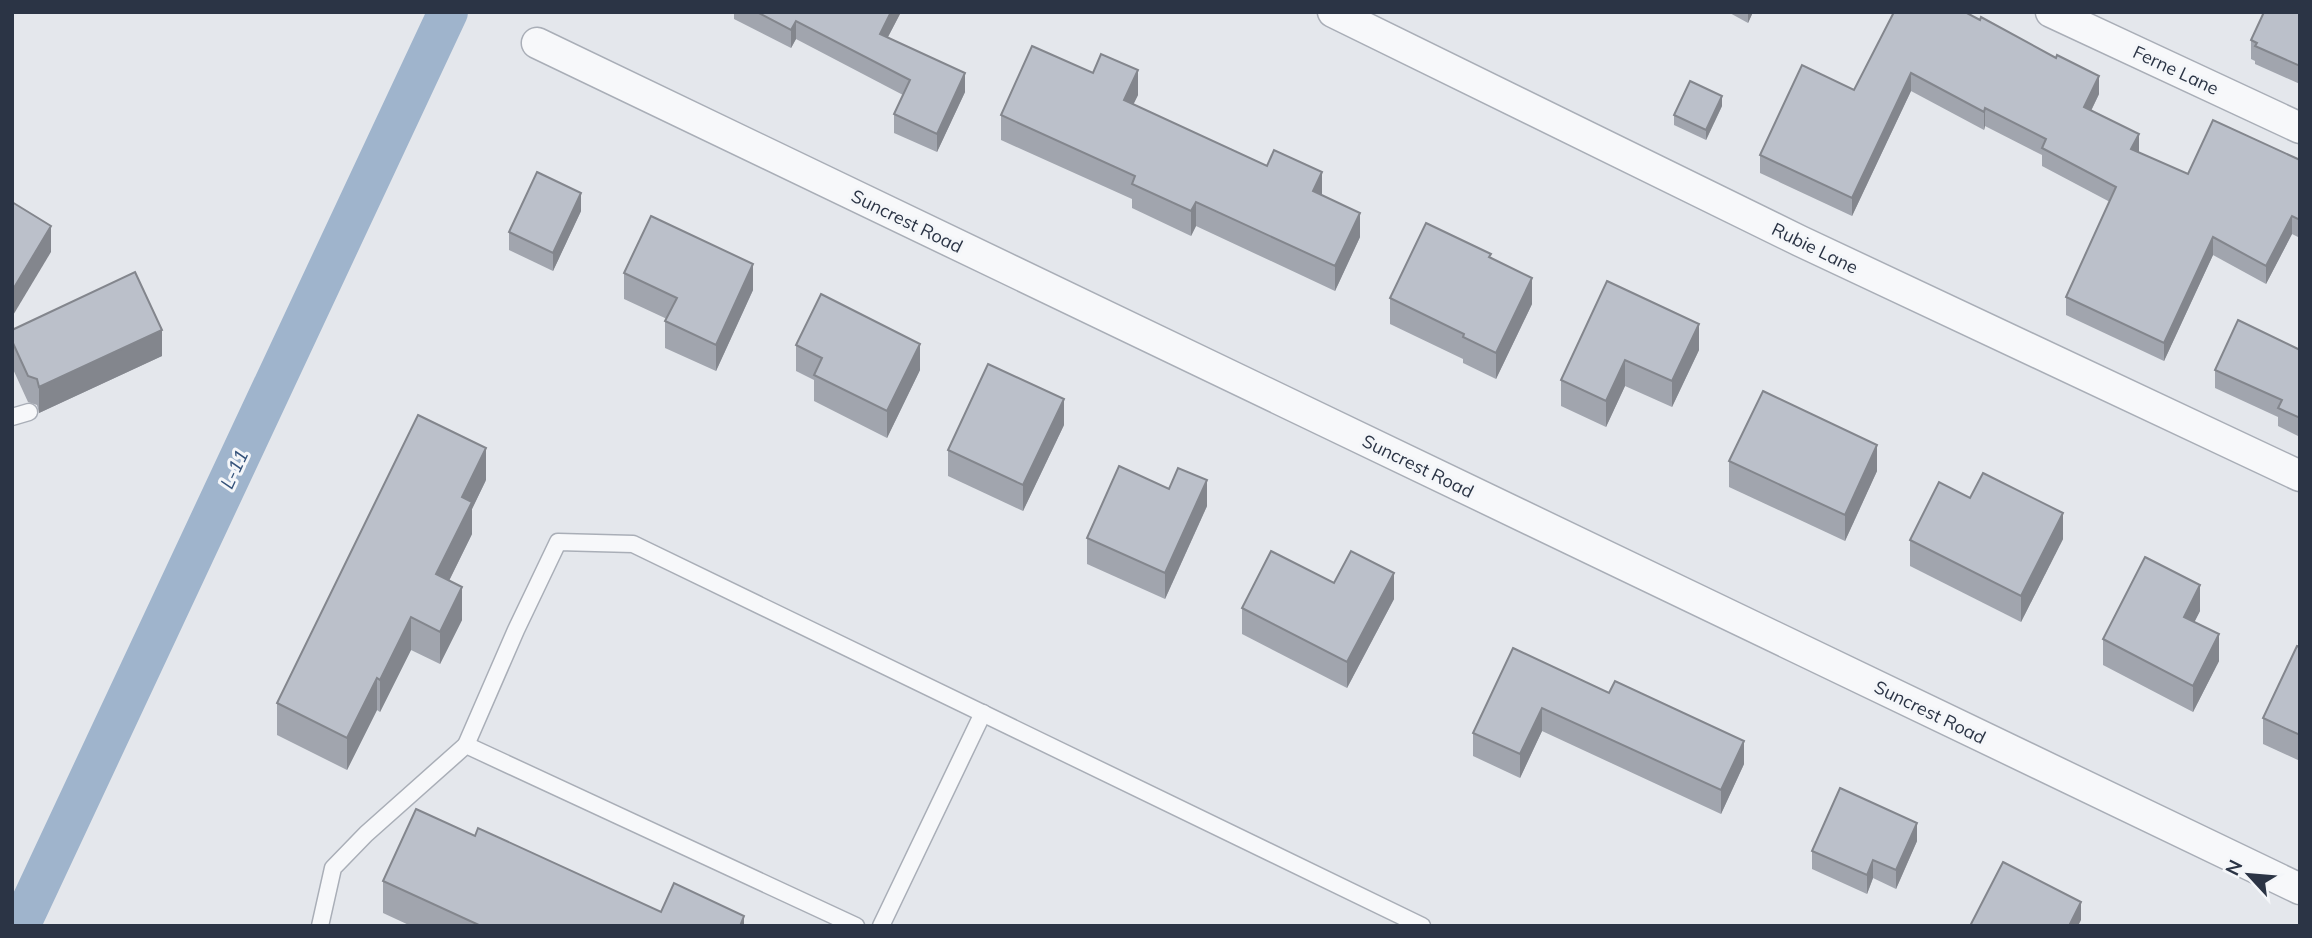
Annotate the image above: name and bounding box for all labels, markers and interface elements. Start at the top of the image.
street label: Ferne Lane [2129,40,2223,100]
street label: Suncrest Road [847,184,967,258]
street label: Rubie Lane [1768,217,1862,279]
street label: Suncrest Road [1358,429,1478,503]
water label: L-11 [215,446,253,492]
street label: Suncrest Road [1870,675,1990,749]
north arrow [2214,840,2284,910]
text: N [2220,856,2248,879]

